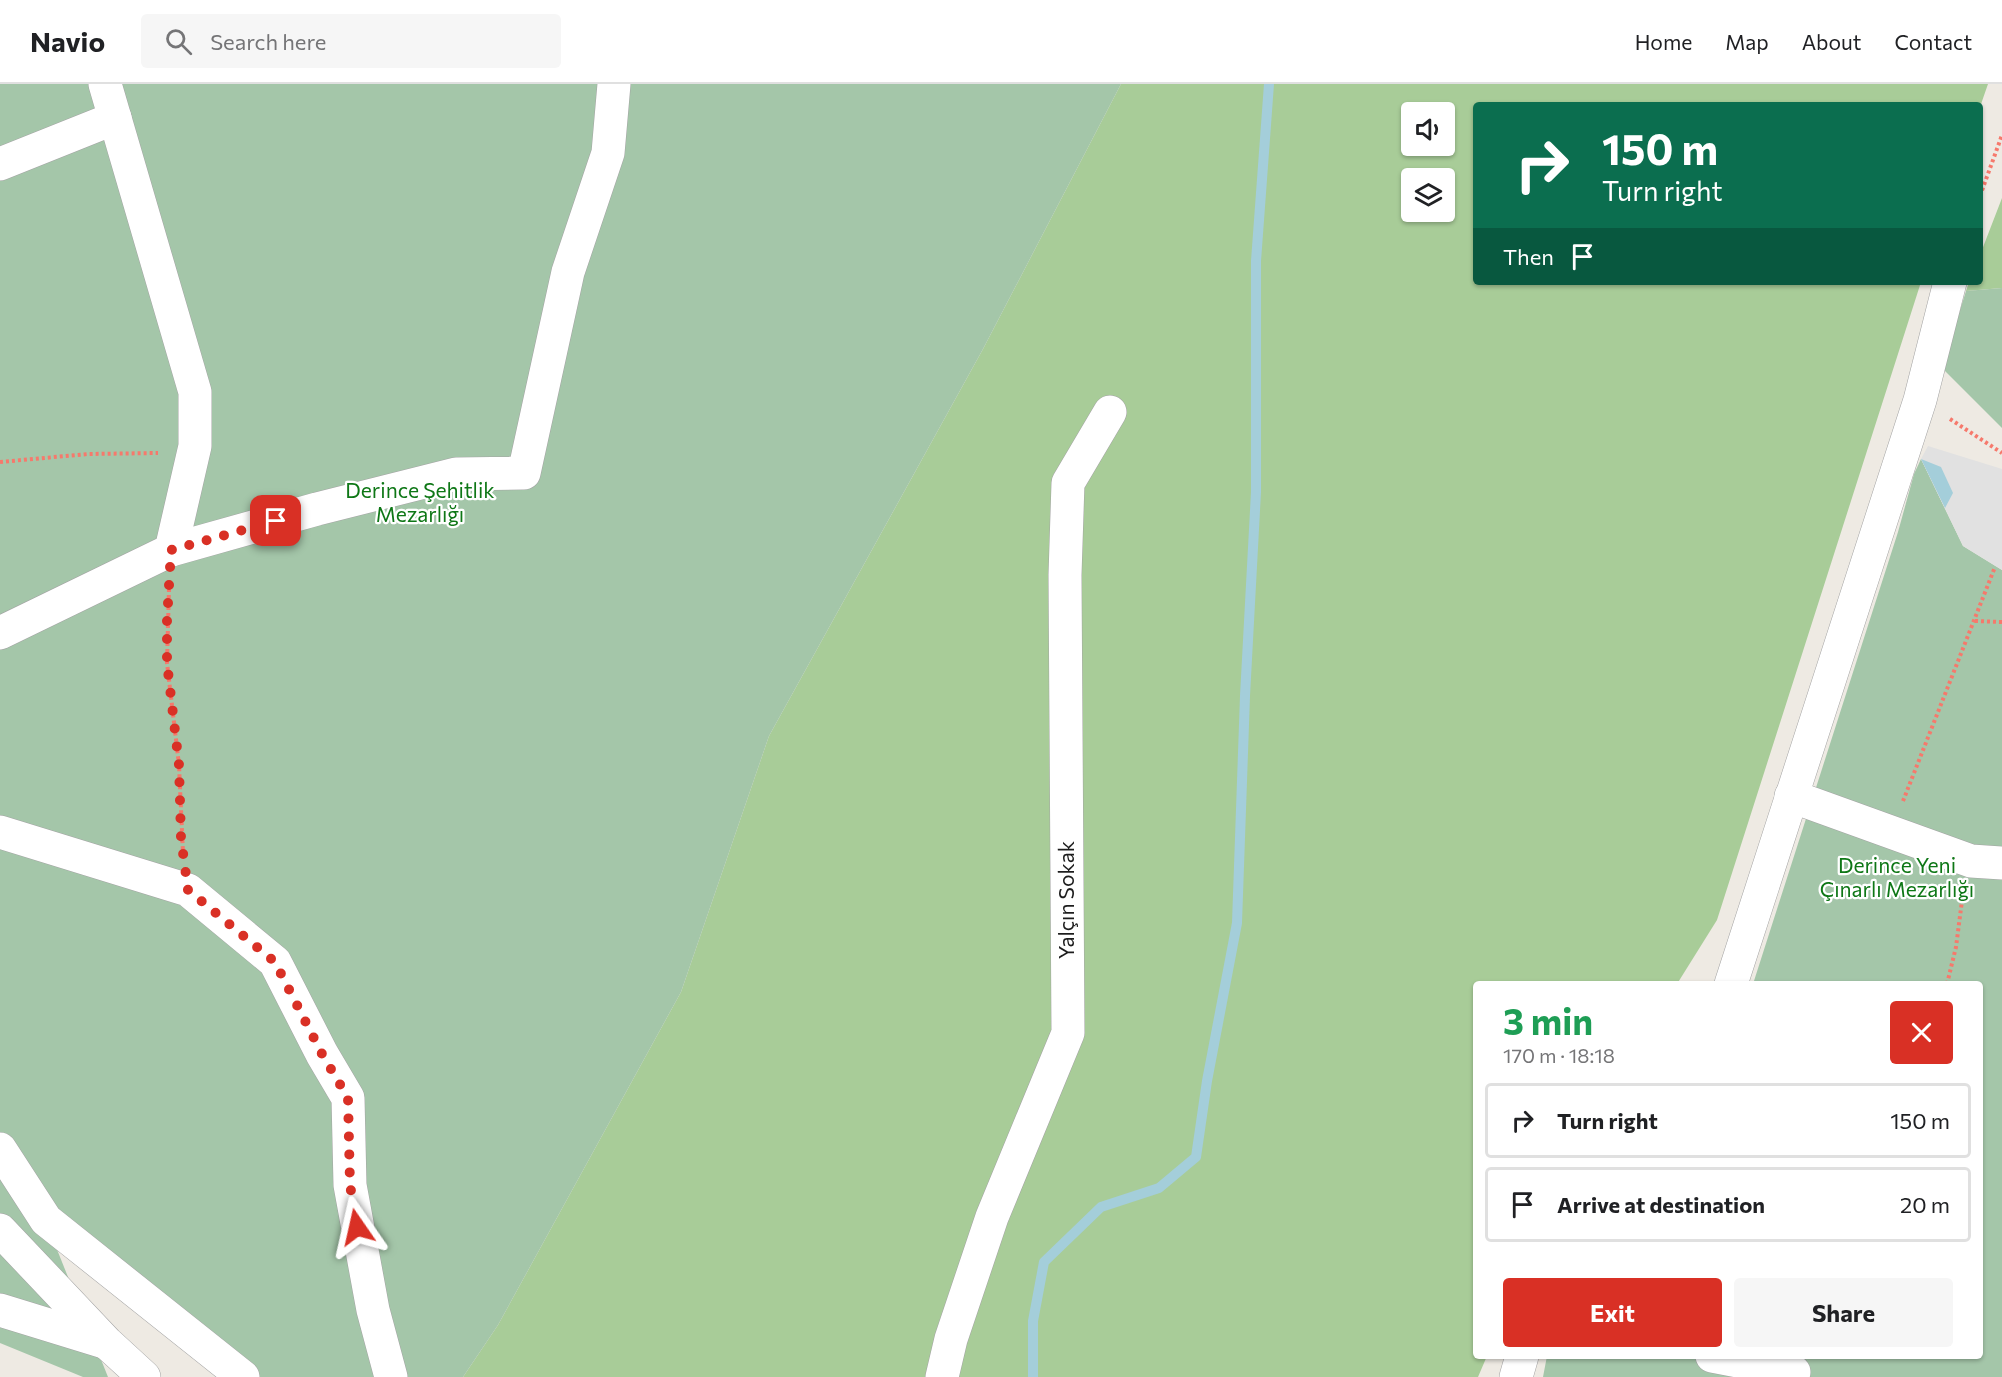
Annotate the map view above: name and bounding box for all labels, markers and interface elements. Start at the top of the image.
search box [141,14,561,68]
text: Navio [30,24,105,58]
icon: search [162,25,195,58]
text: Search here [210,28,326,55]
text: Home [1635,29,1692,54]
text: Map [1725,29,1769,54]
text: About [1802,29,1861,54]
text: Contact [1894,29,1972,54]
map controls [1401,102,1455,222]
button: sound [1401,102,1455,156]
text: 150 m [1602,122,1718,174]
icon: right [1503,126,1581,204]
button: layers [1401,168,1455,222]
text: Turn right [1602,174,1722,207]
icon: arrive [1566,240,1599,273]
text: Then [1503,243,1554,270]
park label: Derince Şehitlik Mezarlığı [345,477,495,526]
pin [250,495,301,546]
icon: arrive [259,504,292,537]
street label: Yalçın Sokak [1053,841,1078,959]
park label: Derince Yeni Çınarlı Mezarlığı [1820,852,1974,901]
text: 3 min [1503,998,1593,1042]
button: close [1890,1001,1953,1064]
text: 170 m · 18:18 [1503,1043,1615,1067]
icon: right [1506,1104,1539,1137]
text: Turn right [1557,1107,1658,1134]
text: 150 m [1890,1107,1950,1134]
icon: arrive [1506,1188,1539,1221]
text: Arrive at destination [1557,1191,1765,1218]
text: 20 m [1900,1191,1950,1218]
position arrow [325,1195,389,1259]
button: Exit [1503,1278,1722,1347]
button: Share [1734,1278,1953,1347]

